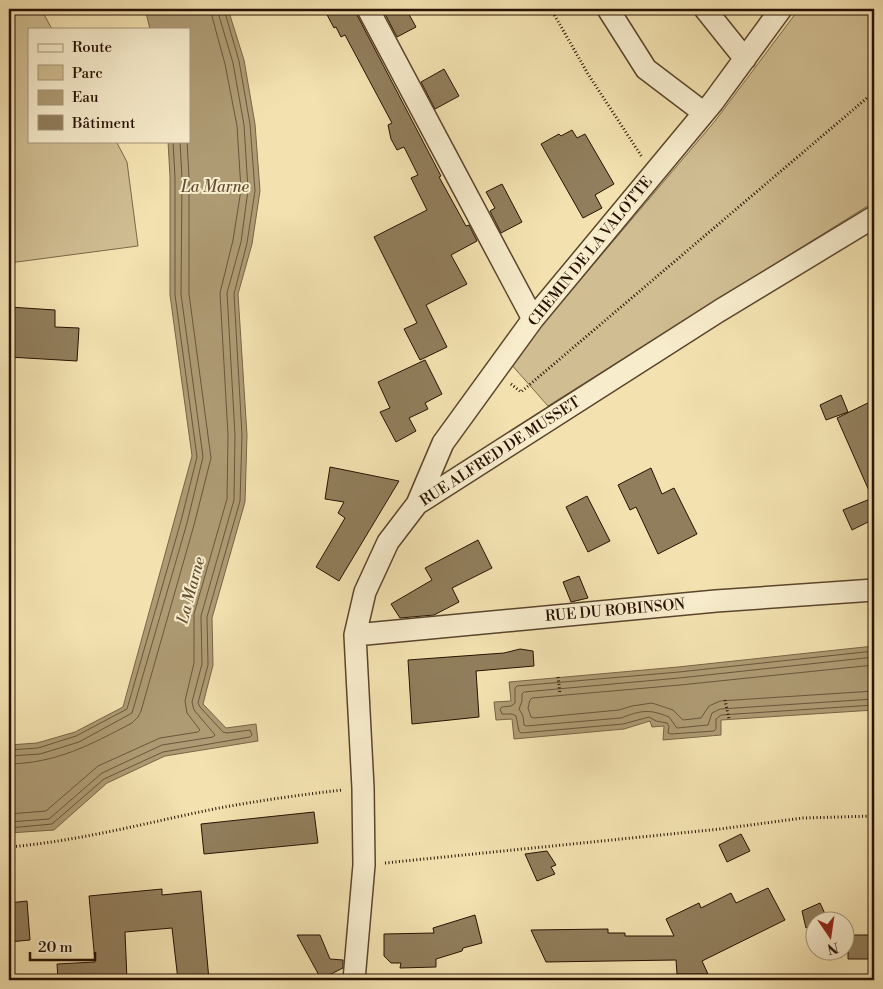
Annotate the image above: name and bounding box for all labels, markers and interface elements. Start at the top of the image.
legend [28,28,190,142]
text: Route [72,38,112,57]
text: Parc [72,64,103,83]
text: Eau [72,88,99,107]
text: Bâtiment [71,114,136,133]
street label: CHEMIN DE LA VALOTTE [524,173,657,330]
water label: La Marne [180,177,250,197]
street label: RUE ALFRED DE MUSSET [416,392,584,510]
water label: La Marne [172,554,210,627]
street label: RUE DU ROBINSON [544,595,686,626]
north arrow [806,912,856,962]
scale bar [30,929,95,961]
text: 20 m [38,938,73,957]
text: N [825,938,840,958]

